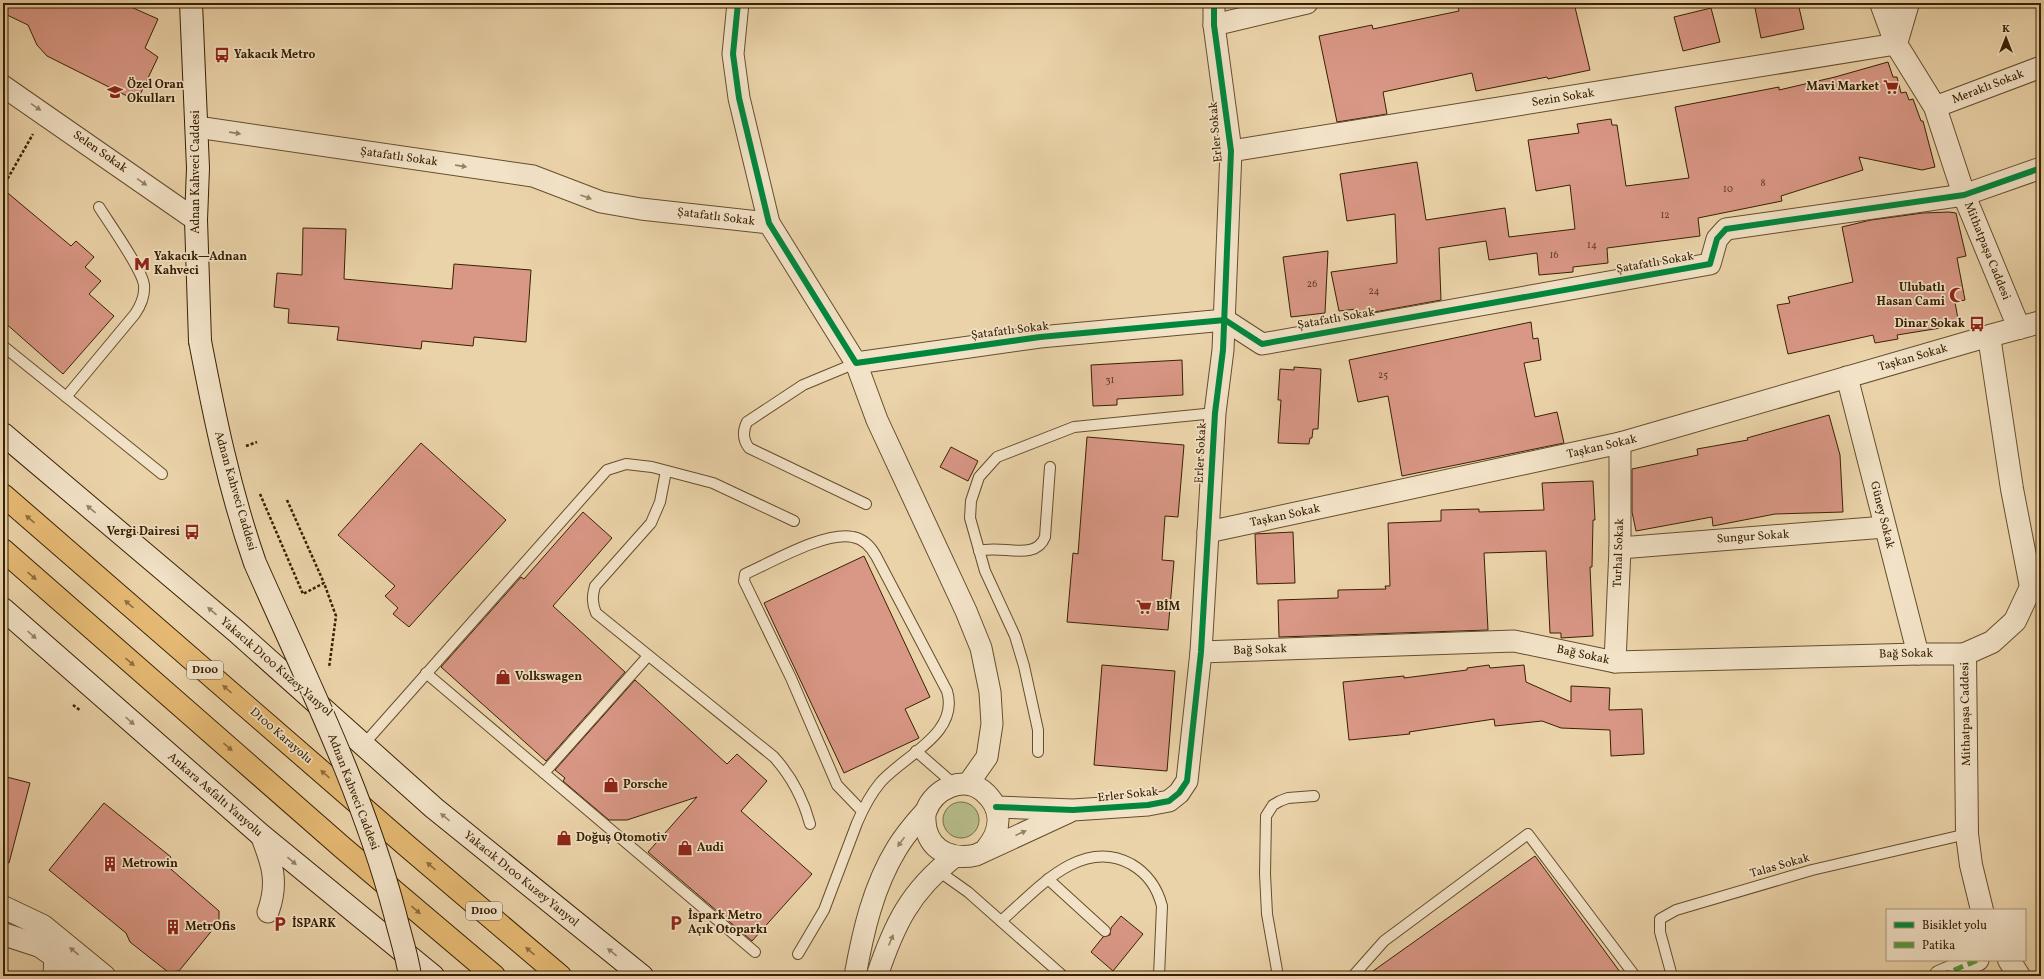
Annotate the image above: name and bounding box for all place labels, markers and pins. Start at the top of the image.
bus stop icon: Yakacık Metro [213,46,231,64]
place label: Yakacık Metro [234,47,315,63]
place label: Özel Oran Okulları [127,77,184,107]
supermarket icon: Mavi Market [1882,78,1900,96]
place label: Mavi Market [1806,79,1879,95]
school or university icon: Özel Oran Okulları [106,83,124,101]
place label: Yakacık—Adnan Kahveci [154,249,247,279]
metro station icon: Yakacık—Adnan Kahveci [133,255,151,273]
place label: Ulubatlı Hasan Cami [1877,280,1945,310]
mosque icon: Ulubatlı Hasan Cami [1948,286,1966,304]
bus stop icon: Di̇nar Sokak [1968,315,1986,333]
place label: Di̇nar Sokak [1895,316,1966,332]
bus stop icon: Vergi Dairesi [183,523,201,541]
place label: Vergi Dairesi [107,524,180,540]
supermarket icon: BİM [1135,598,1153,616]
place label: BİM [1156,599,1181,615]
shop icon: Volkswagen [494,668,512,686]
place label: Volkswagen [515,669,582,685]
shop icon: Porsche [602,776,620,794]
place label: Porsche [623,777,668,793]
shop icon: Doğuş Otomotiv [555,829,573,847]
place label: Doğuş Otomotiv [576,830,668,846]
shop icon: Audi [676,839,694,857]
place label: Audi [697,840,724,856]
building icon: Metrowin [101,855,119,873]
place label: Metrowin [122,856,178,872]
place label: İspark Metro Açık Otoparkı [688,908,767,938]
parking icon: İspark Metro Açık Otoparkı [667,914,685,932]
parking icon: İSPARK [271,915,289,933]
place label: İSPARK [292,916,336,932]
building icon: MetrOfis [164,918,182,936]
place label: MetrOfis [185,919,236,935]

